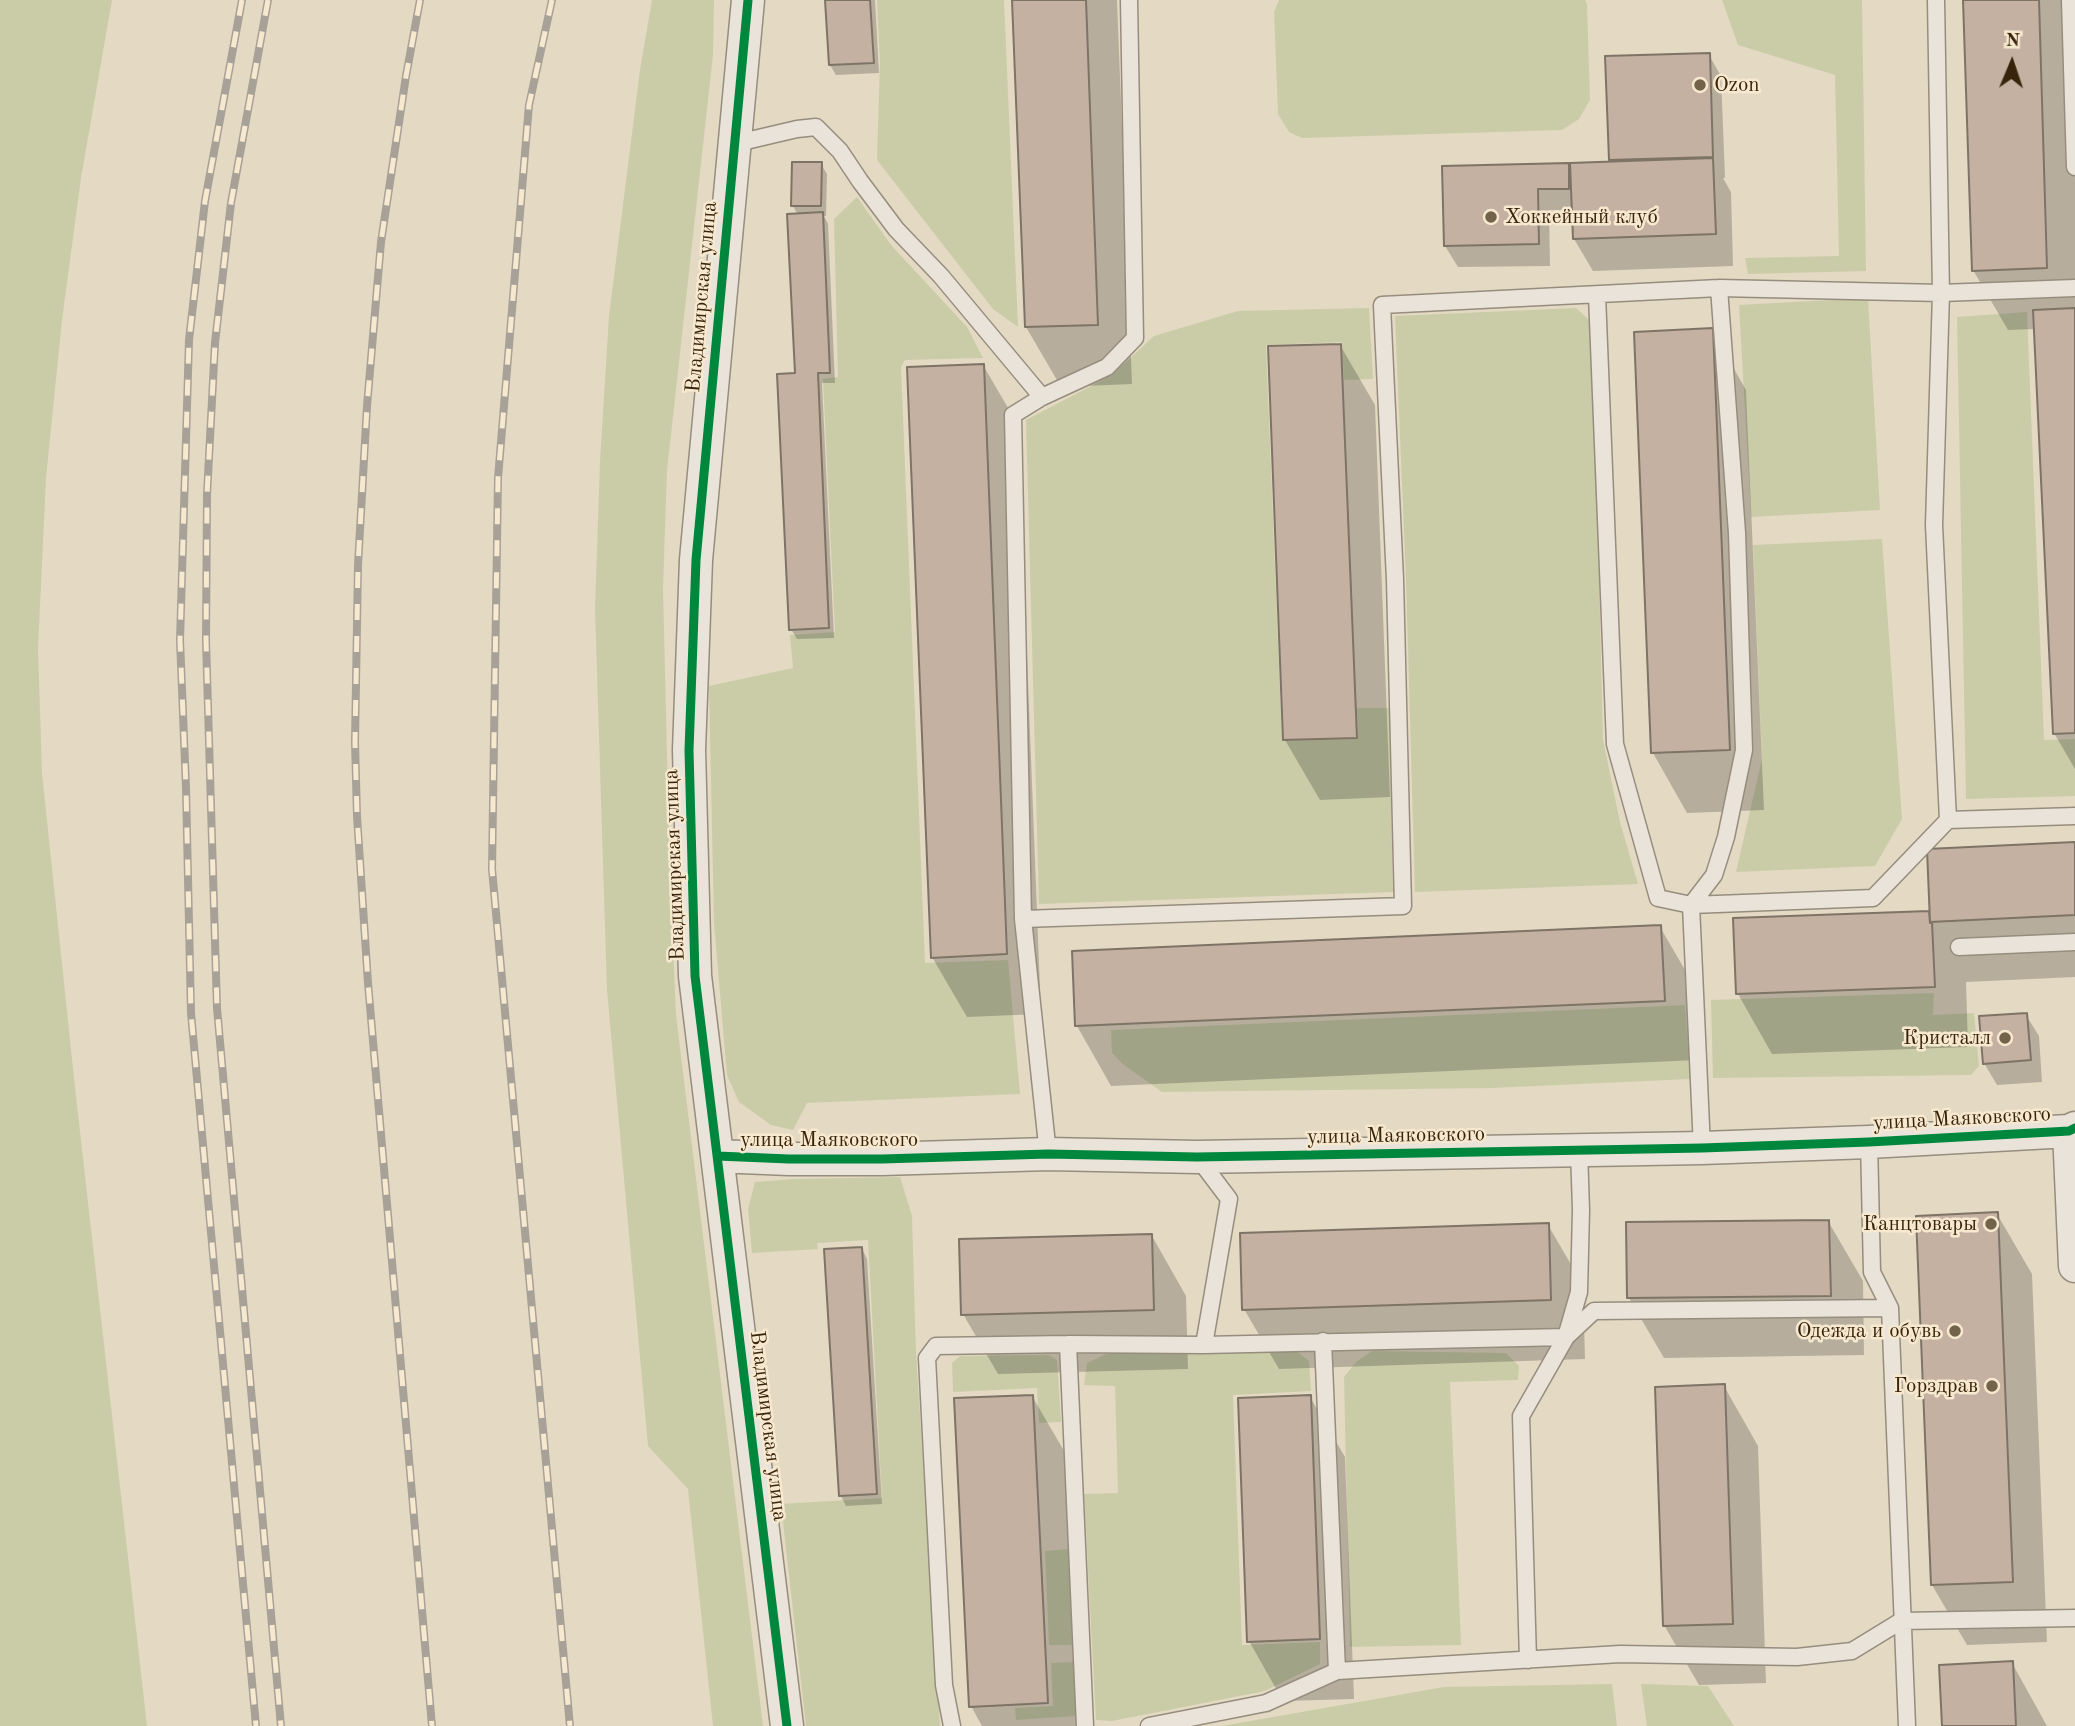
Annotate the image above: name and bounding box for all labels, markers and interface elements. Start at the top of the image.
north arrow [1977,28,2047,98]
text: N [2005,32,2020,51]
place label: Ozon [1714,72,1760,98]
marker: Ozon [1692,77,1708,93]
street label: Владимирская улица [681,200,723,394]
place label: Хоккейный клуб [1505,204,1658,230]
marker: Хоккейный клуб [1483,209,1499,225]
street label: Владимирская улица [659,769,691,961]
place label: Кристалл [1903,1025,1991,1051]
marker: Кристалл [1997,1030,2013,1046]
street label: улица Маяковского [1872,1102,2052,1136]
street label: улица Маяковского [1307,1122,1485,1150]
street label: улица Маяковского [740,1127,918,1153]
place label: Канцтовары [1863,1211,1977,1237]
marker: Канцтовары [1983,1216,1999,1232]
place label: Одежда и обувь [1797,1318,1941,1344]
marker: Одежда и обувь [1947,1323,1963,1339]
street label: Владимирская улица [744,1329,792,1523]
place label: Горздрав [1894,1373,1978,1399]
marker: Горздрав [1984,1378,2000,1394]

